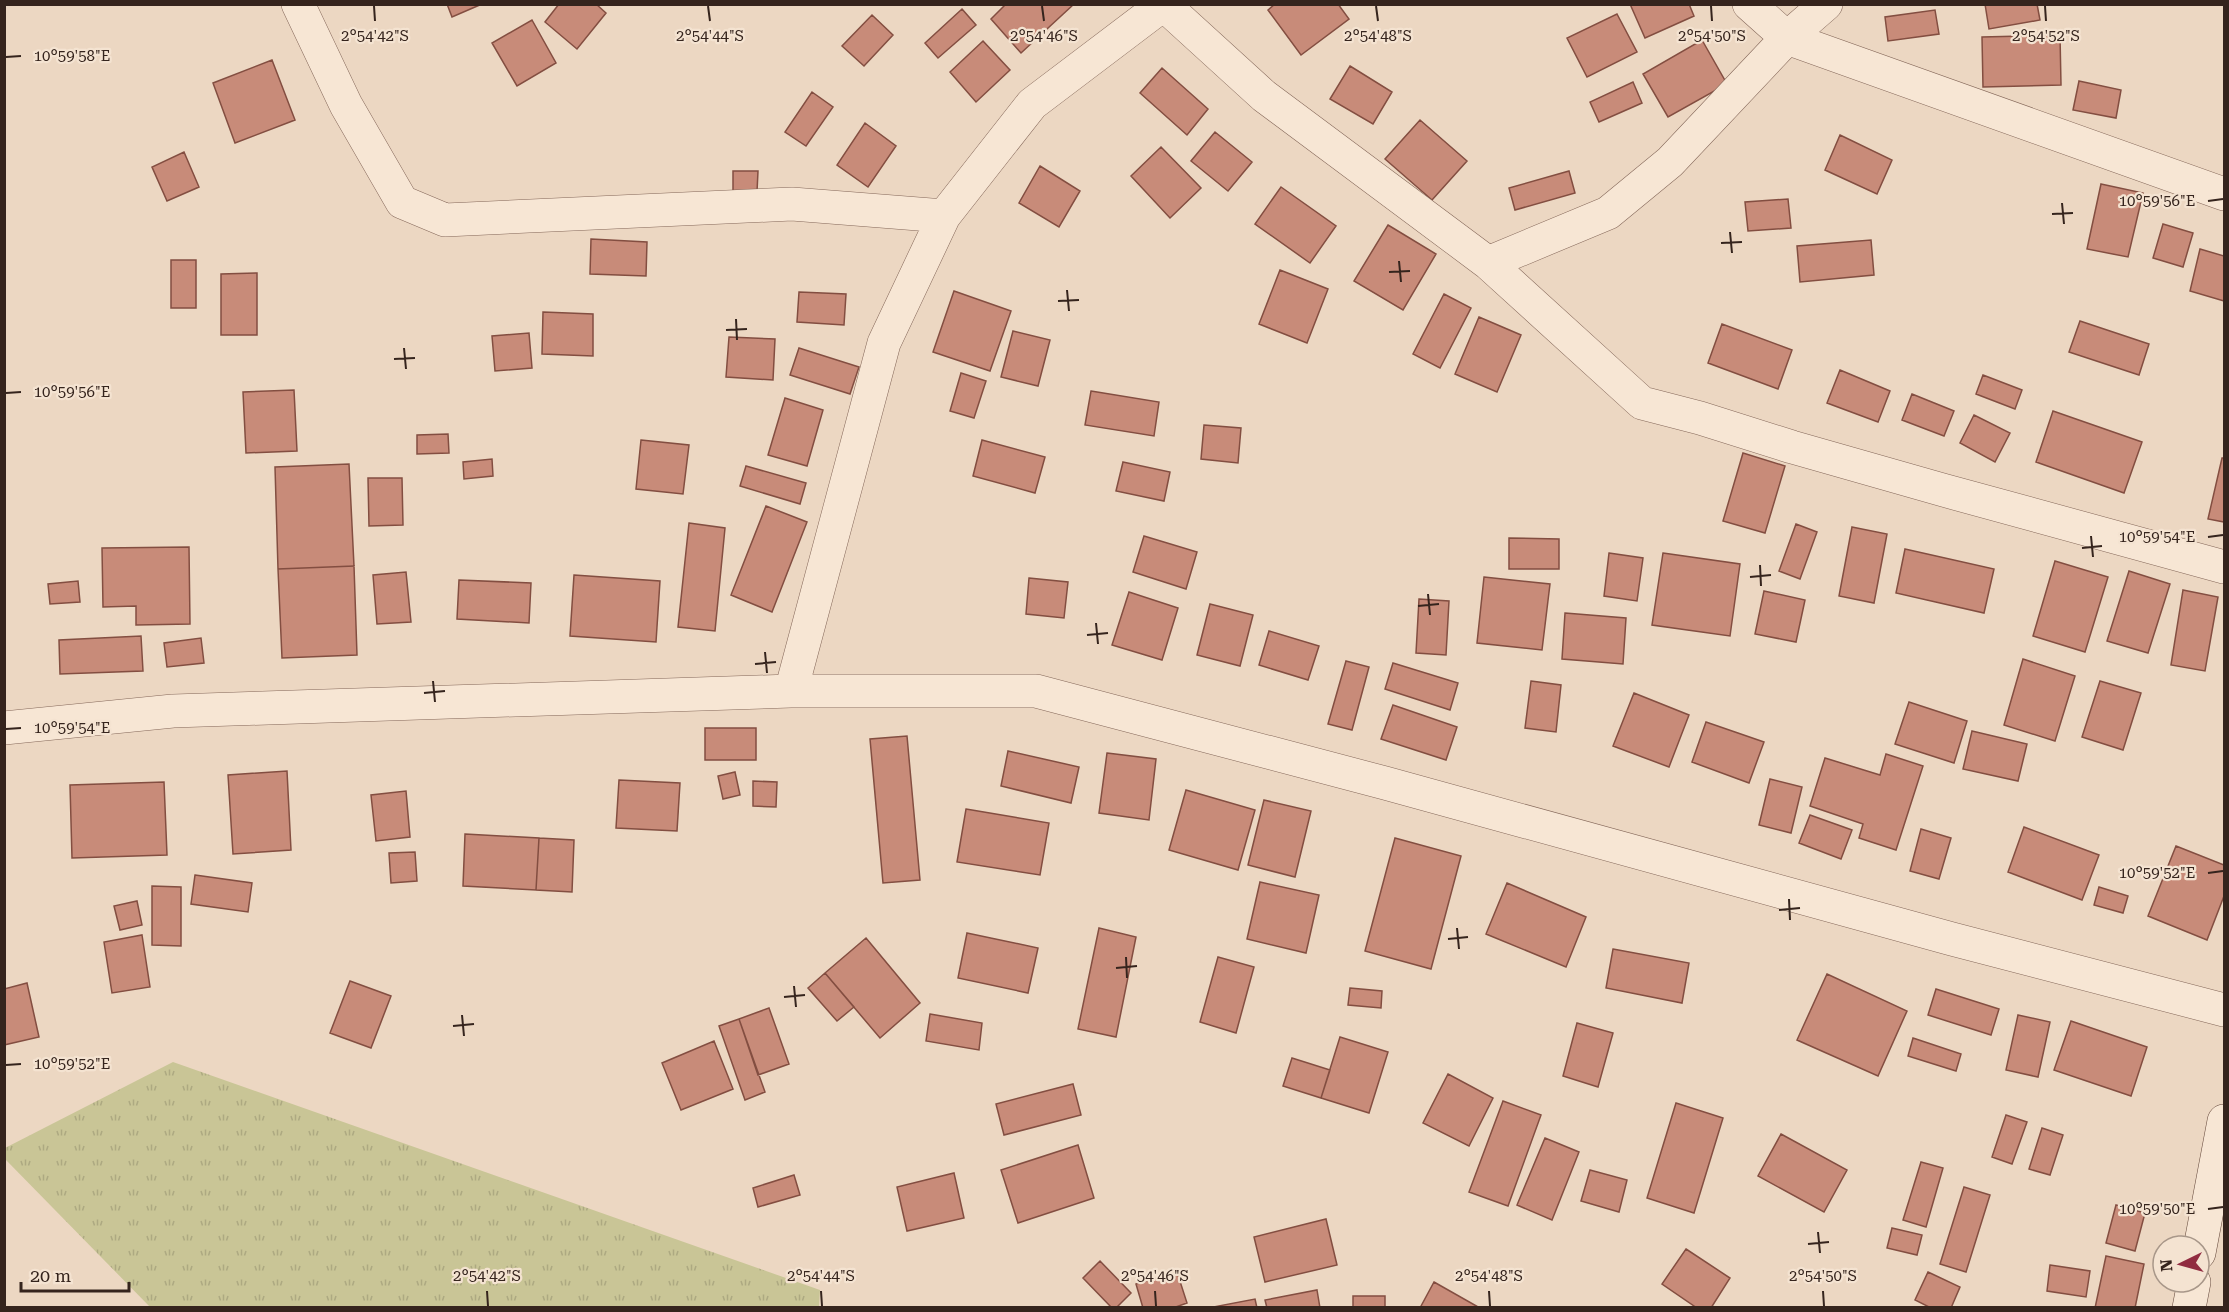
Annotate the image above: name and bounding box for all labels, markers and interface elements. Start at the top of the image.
text: 2°54'42"S [341,27,409,45]
text: 2°54'44"S [676,27,744,45]
text: 2°54'46"S [1010,27,1078,45]
text: 2°54'48"S [1344,27,1412,45]
text: 2°54'50"S [1678,27,1746,45]
text: 2°54'52"S [2012,27,2080,45]
text: 10°59'58"E [34,47,110,65]
text: 10°59'56"E [2119,192,2195,210]
text: 10°59'56"E [34,383,110,401]
text: 10°59'54"E [2119,528,2195,546]
text: 10°59'54"E [34,719,110,737]
text: 10°59'52"E [2119,864,2195,882]
text: 10°59'52"E [34,1055,110,1073]
text: 10°59'50"E [2119,1200,2195,1218]
north arrow [2151,1234,2211,1294]
scale bar [21,1255,129,1293]
text: N [2157,1258,2177,1272]
text: 20 m [30,1265,71,1286]
text: 2°54'42"S [453,1267,521,1285]
text: 2°54'44"S [787,1267,855,1285]
text: 2°54'46"S [1121,1267,1189,1285]
text: 2°54'48"S [1455,1267,1523,1285]
text: 2°54'50"S [1789,1267,1857,1285]

